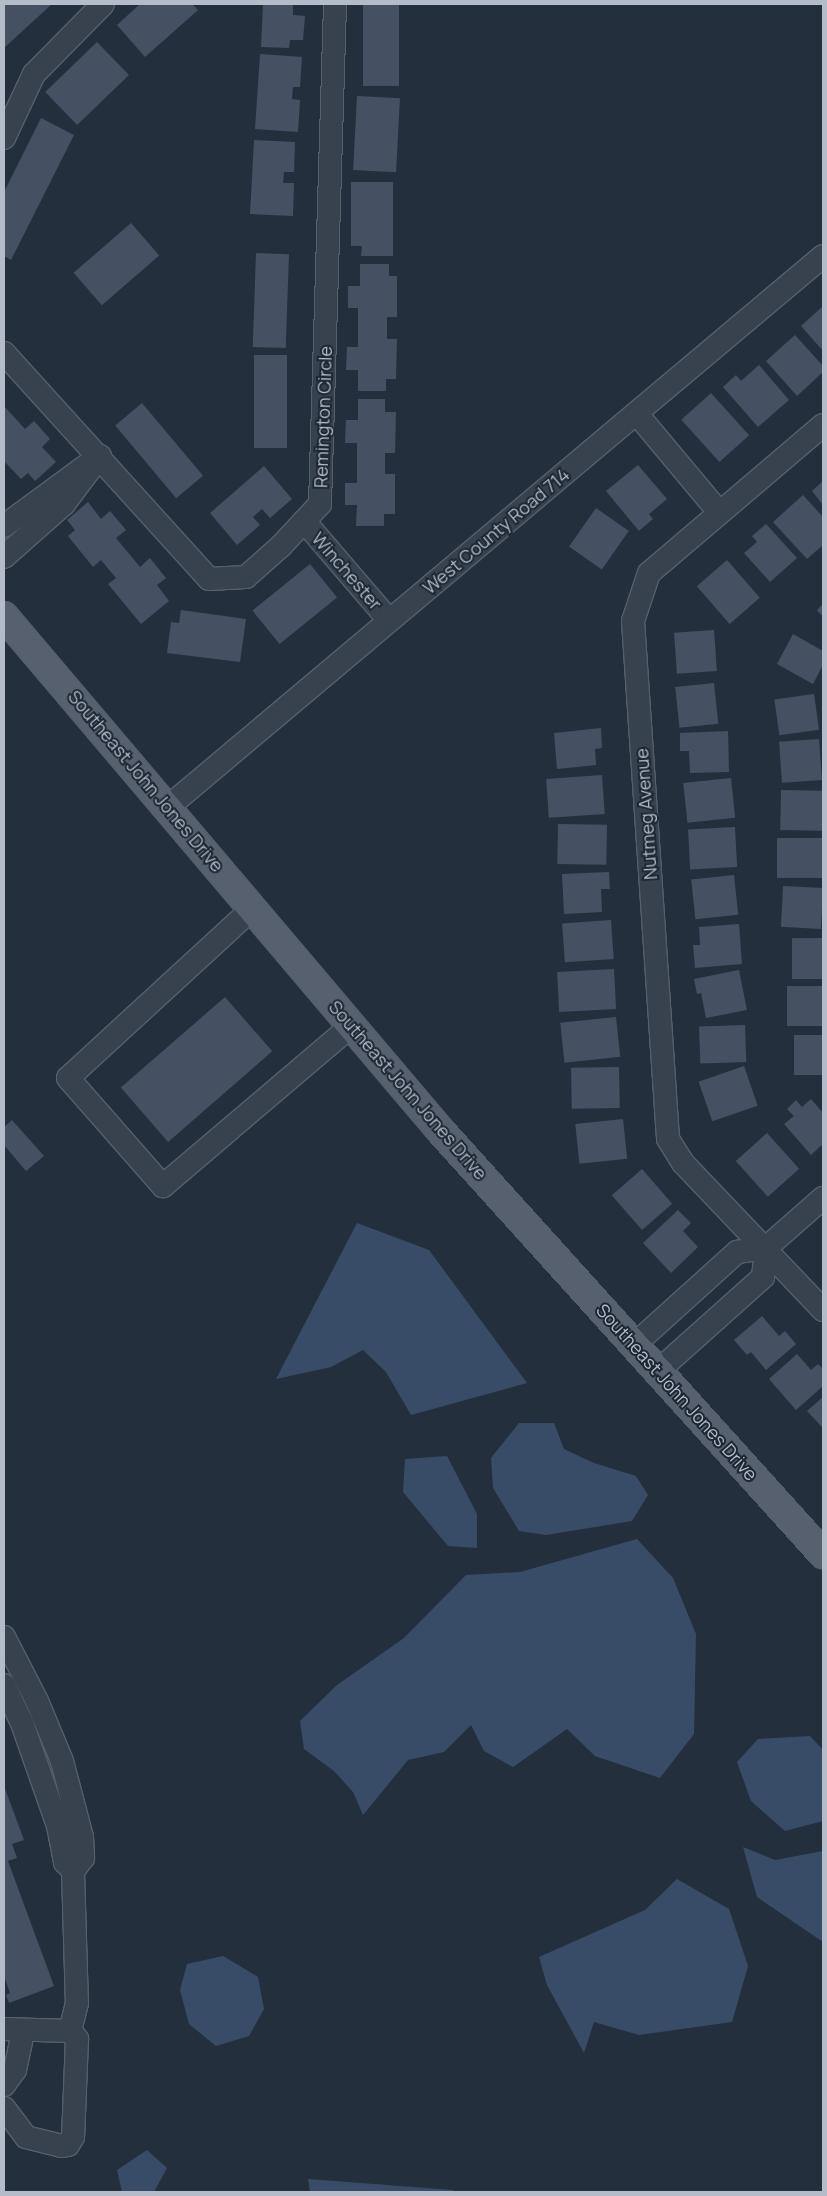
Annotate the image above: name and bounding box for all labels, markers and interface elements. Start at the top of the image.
street label: Remington Circle [310,346,336,488]
street label: West County Road 714 [418,463,574,599]
street label: Winchester [307,528,387,614]
street label: Southeast John Jones Drive [64,686,228,876]
street label: Nutmeg Avenue [631,747,661,881]
street label: Southeast John Jones Drive [324,996,492,1184]
street label: Southeast John Jones Drive [592,1299,762,1485]

